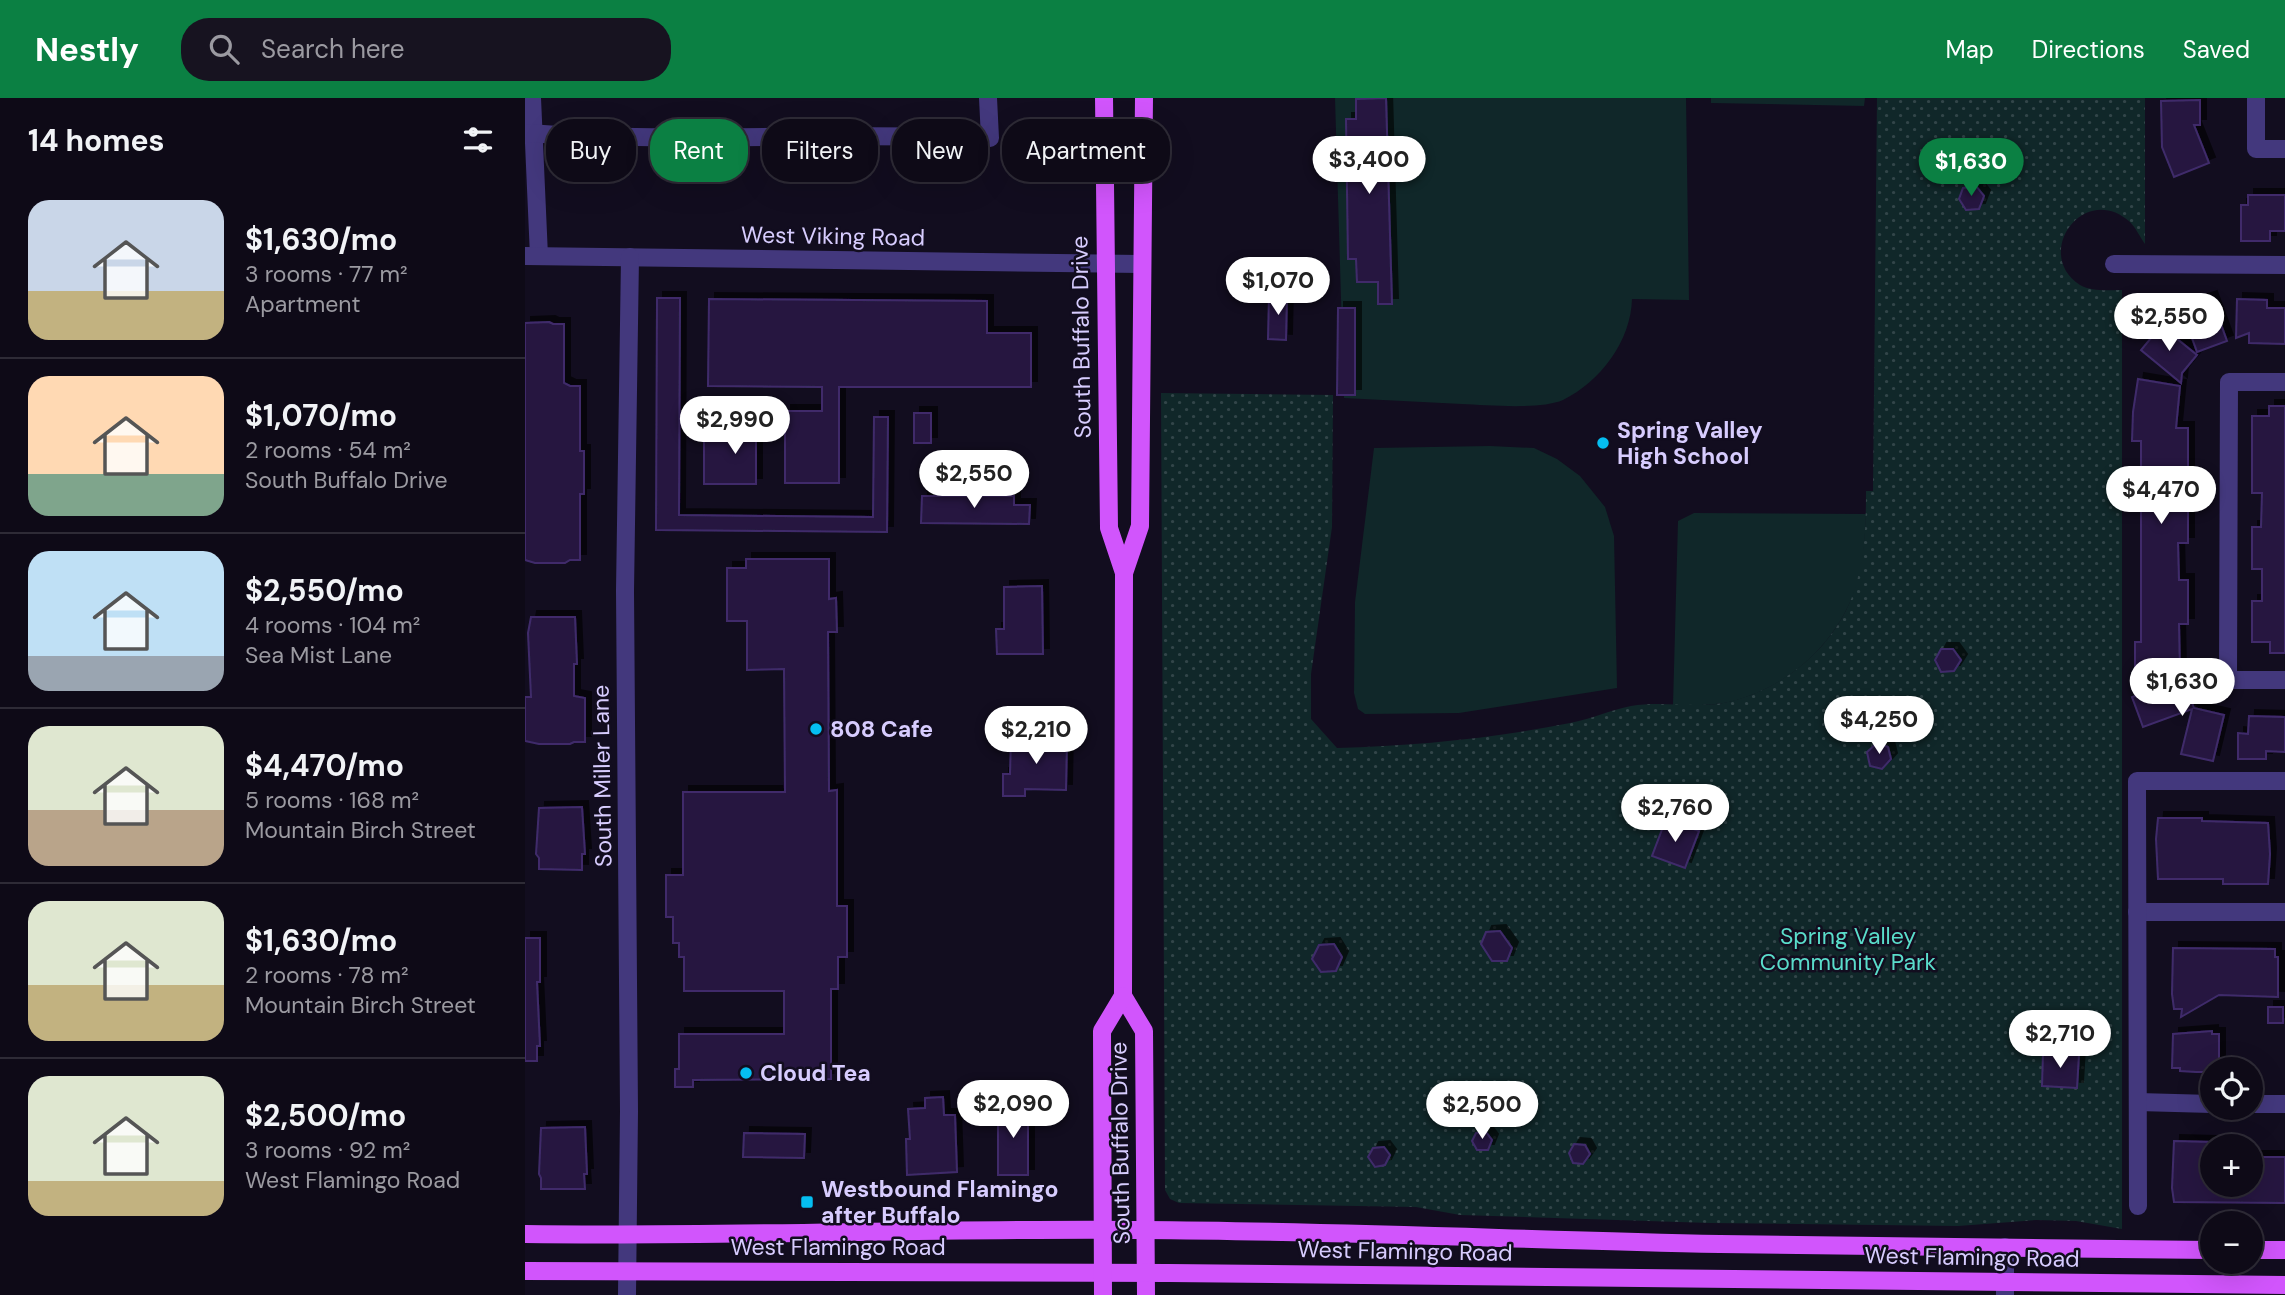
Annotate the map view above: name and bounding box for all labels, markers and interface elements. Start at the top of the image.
search box [181,18,671,81]
text: Nestly [35,28,139,71]
icon: search [205,30,243,68]
text: Search here [261,32,405,66]
text: Map [1946,34,1994,65]
text: Directions [2032,34,2145,65]
text: Saved [2183,34,2250,65]
chip: Buy [546,119,636,182]
chip: Rent [650,119,748,182]
chip: Filters [762,119,878,182]
chip: New [892,119,988,182]
chip: Apartment [1002,119,1170,182]
text: 14 homes [28,121,165,160]
icon: filters [459,121,497,159]
pin: $3,400 [1312,136,1426,196]
pin: $1,630 [1914,139,2028,198]
text: $3,400 [1329,144,1409,174]
text: $1,630 [1935,146,2007,176]
street label: West Viking Road [741,219,925,253]
text: $1,630/mo [245,220,397,259]
icon: home [84,228,168,312]
street label: South Buffalo Drive [1064,235,1098,439]
pin: $1,070 [1221,258,1335,317]
text: 3 rooms · 77 m² [245,259,408,289]
text: $1,070 [1242,265,1314,295]
text: Apartment [245,289,360,319]
pin: $2,550 [2112,294,2226,353]
text: $2,550 [2130,301,2208,331]
text: $1,070/mo [245,396,397,435]
pin: $2,990 [678,396,792,456]
icon: home [84,404,168,488]
text: $2,990 [696,404,774,434]
place label: Spring Valley High School [1617,415,1763,471]
text: 2 rooms · 54 m² [245,435,411,465]
marker: Spring Valley High School [1595,435,1611,451]
pin: $2,550 [917,450,1031,510]
text: $2,550 [935,458,1013,488]
text: South Buffalo Drive [245,465,448,495]
pin: $4,470 [2104,466,2218,526]
text: $4,470 [2122,474,2200,504]
text: $2,550/mo [245,571,404,610]
icon: home [84,579,168,663]
text: 4 rooms · 104 m² [245,610,420,640]
text: Sea Mist Lane [245,640,392,670]
pin: $1,630 [2125,658,2239,718]
text: $1,630 [2146,666,2218,696]
street label: South Miller Lane [585,685,619,867]
pin: $4,250 [1822,696,1936,756]
text: $4,250 [1840,704,1918,734]
pin: $2,210 [979,706,1093,766]
place label: 808 Cafe [830,714,933,744]
text: $2,210 [1001,714,1071,744]
marker: 808 Cafe [808,721,824,737]
text: $4,470/mo [245,746,404,785]
icon: home [84,754,168,838]
pin: $2,760 [1618,784,1732,844]
text: 5 rooms · 168 m² [245,785,419,815]
text: $2,760 [1637,792,1713,822]
text: Mountain Birch Street [245,815,476,845]
text: $1,630/mo [245,921,397,960]
park label: Spring Valley Community Park [1760,921,1937,977]
icon: home [84,929,168,1013]
text: 2 rooms · 78 m² [245,960,409,990]
text: Mountain Birch Street [245,990,476,1020]
pin: $2,710 [2003,1010,2117,1070]
text: $2,710 [2025,1018,2095,1048]
street label: South Buffalo Drive [1103,1041,1137,1245]
map controls [2200,1057,2263,1274]
button: locate [2200,1057,2263,1120]
place label: Cloud Tea [760,1058,871,1088]
marker: Cloud Tea [738,1065,754,1081]
pin: $2,090 [956,1080,1070,1140]
pin: $2,500 [1425,1082,1539,1141]
text: $2,090 [973,1088,1053,1118]
text: $2,500 [1442,1089,1522,1119]
text: $2,500/mo [245,1096,406,1135]
icon: home [84,1104,168,1188]
button: + [2200,1134,2263,1197]
text: 3 rooms · 92 m² [245,1135,410,1165]
text: West Flamingo Road [245,1165,460,1195]
place label: Westbound Flamingo after Buffalo [821,1174,1059,1230]
marker: Westbound Flamingo after Buffalo [799,1194,815,1210]
button: − [2200,1211,2263,1274]
street label: West Flamingo Road [730,1232,946,1262]
street label: West Flamingo Road [1297,1234,1513,1268]
street label: West Flamingo Road [1864,1240,2080,1274]

